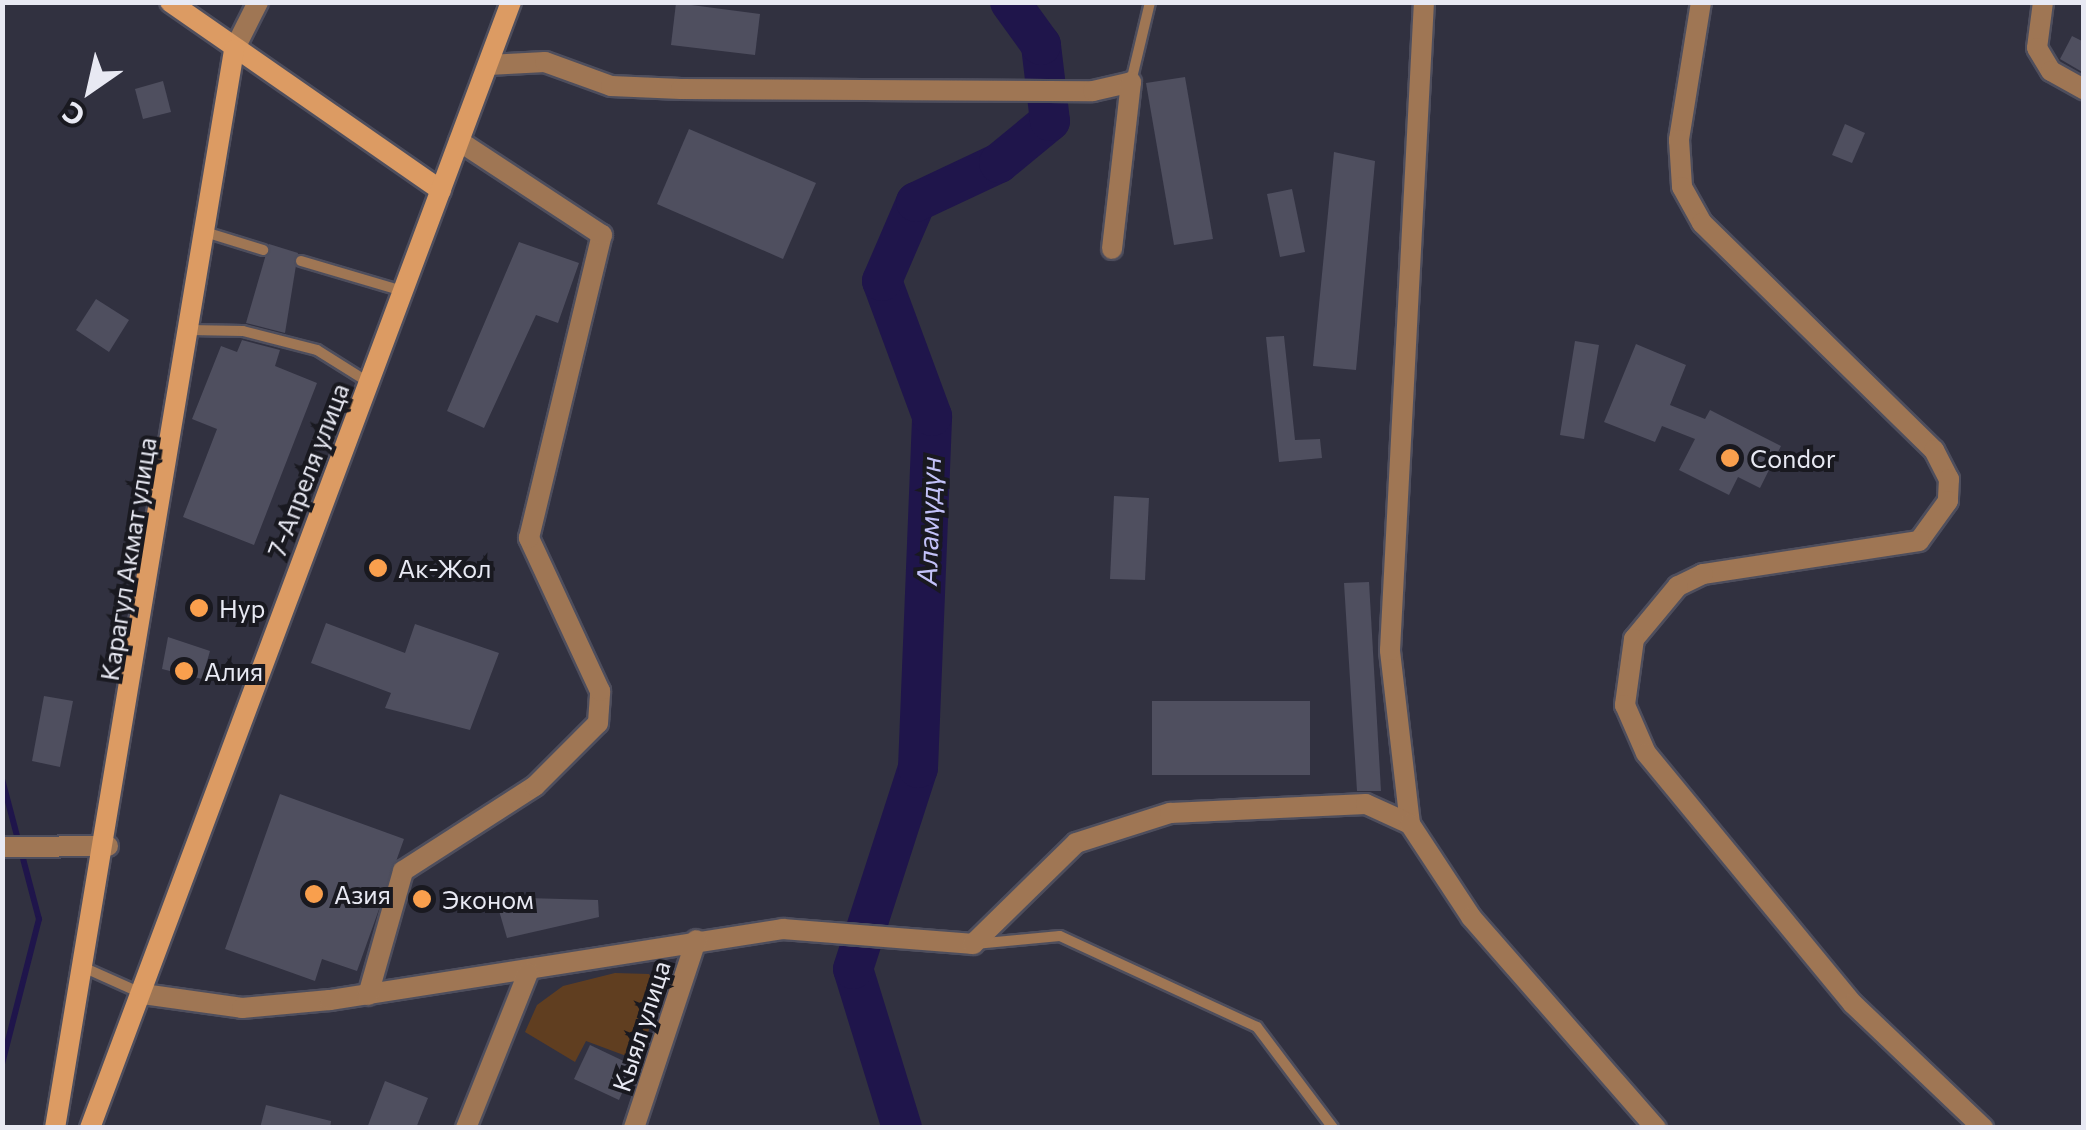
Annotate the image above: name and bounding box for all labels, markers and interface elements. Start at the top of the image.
north arrow [40,40,140,140]
text: С [56,95,91,134]
street label: 7-Апреля улица [261,379,355,561]
street label: Карагул Акмат улица [94,435,162,683]
place label: Condor [1750,443,1836,473]
marker: Condor [1719,447,1741,469]
water label: Аламүдүн [909,456,947,586]
place label: Ак-Жол [398,553,491,583]
marker: Ак-Жол [367,557,389,579]
place label: Нур [219,593,265,623]
marker: Нур [188,597,210,619]
place label: Алия [204,656,263,686]
marker: Алия [173,660,195,682]
place label: Азия [334,879,391,909]
marker: Азия [303,883,325,905]
place label: Эконом [442,884,534,914]
marker: Эконом [411,888,433,910]
street label: Кыял улица [606,957,676,1095]

